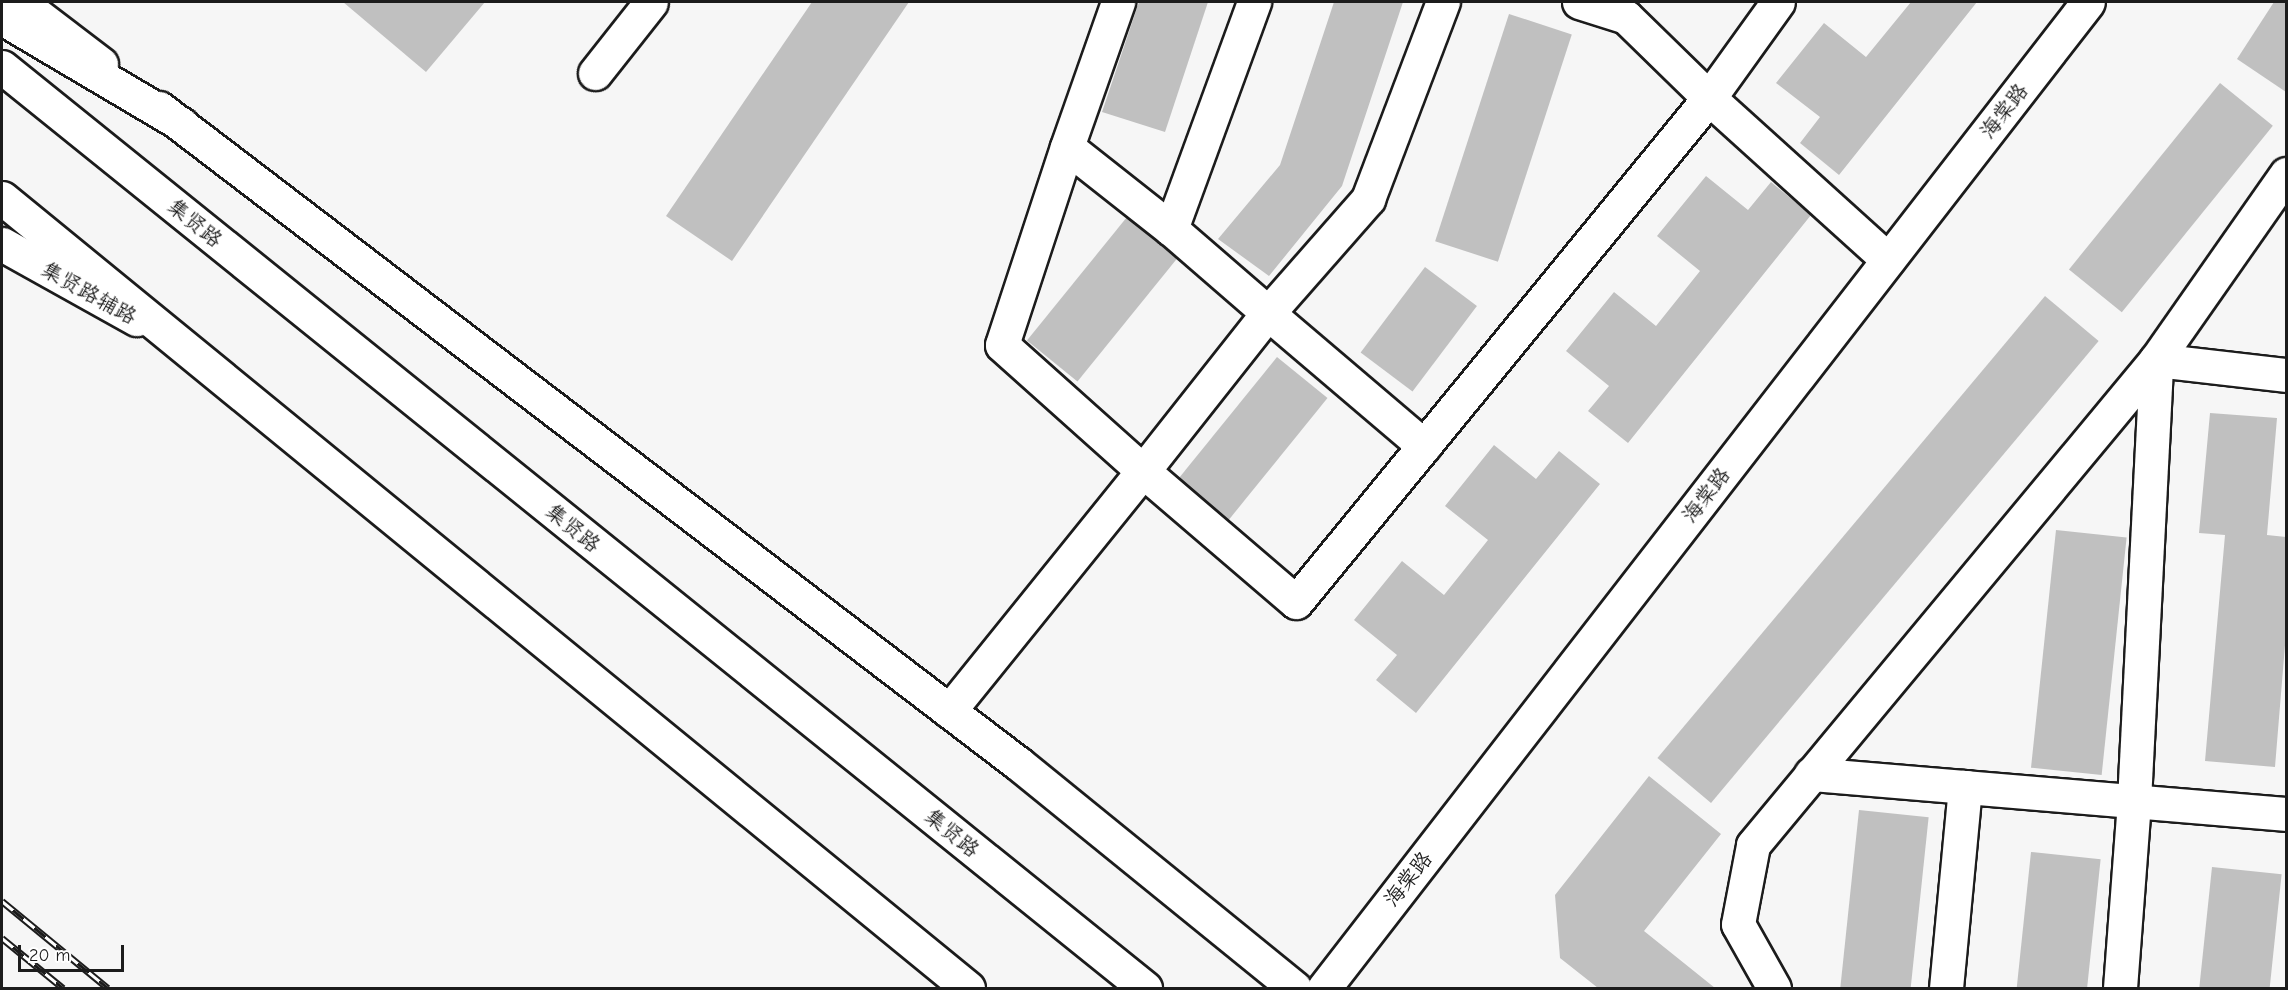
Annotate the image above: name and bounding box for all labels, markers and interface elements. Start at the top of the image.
street label: 海棠路 [1975,78,2033,144]
street label: 集贤路 [163,193,227,253]
street label: 集贤路辅路 [37,257,141,329]
street label: 海棠路 [1677,462,1735,528]
street label: 集贤路 [541,498,605,558]
street label: 集贤路 [920,803,984,863]
street label: 海棠路 [1379,846,1437,912]
scale bar [21,933,128,971]
text: 20 m [29,945,70,966]

